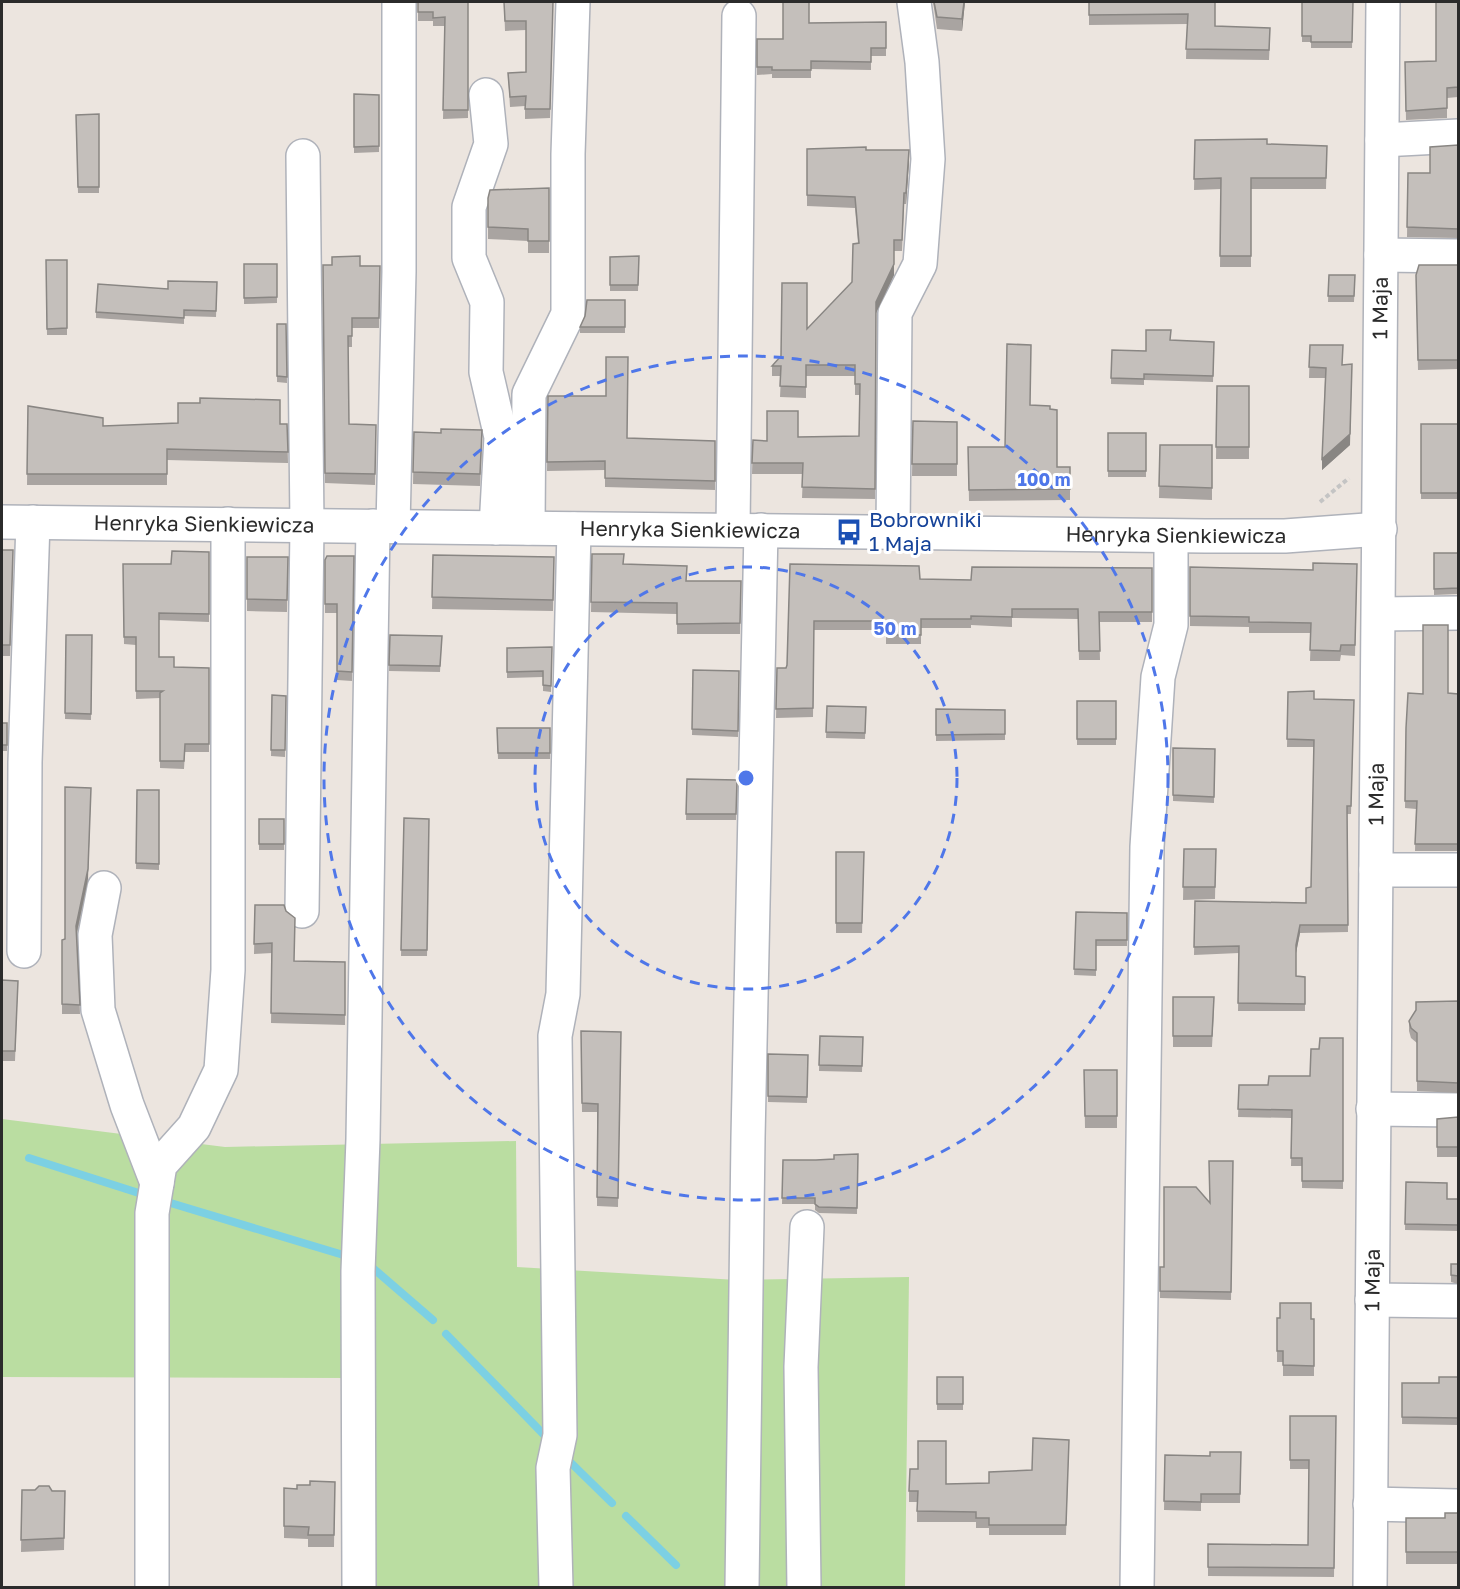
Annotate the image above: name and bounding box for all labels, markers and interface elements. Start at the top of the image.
street label: 1 Maja [1366,276,1393,340]
text: 100 m [1018,468,1070,490]
place label: Bobrowniki 1 Maja [869,506,982,556]
street label: Henryka Sienkiewicza [93,509,315,538]
street label: Henryka Sienkiewicza [579,515,801,543]
bus stop icon: Bobrowniki 1 Maja [834,517,864,547]
street label: Henryka Sienkiewicza [1065,520,1286,548]
text: 50 m [874,617,916,639]
street label: 1 Maja [1362,762,1389,826]
centre of rings [736,768,756,788]
street label: 1 Maja [1358,1248,1385,1312]

